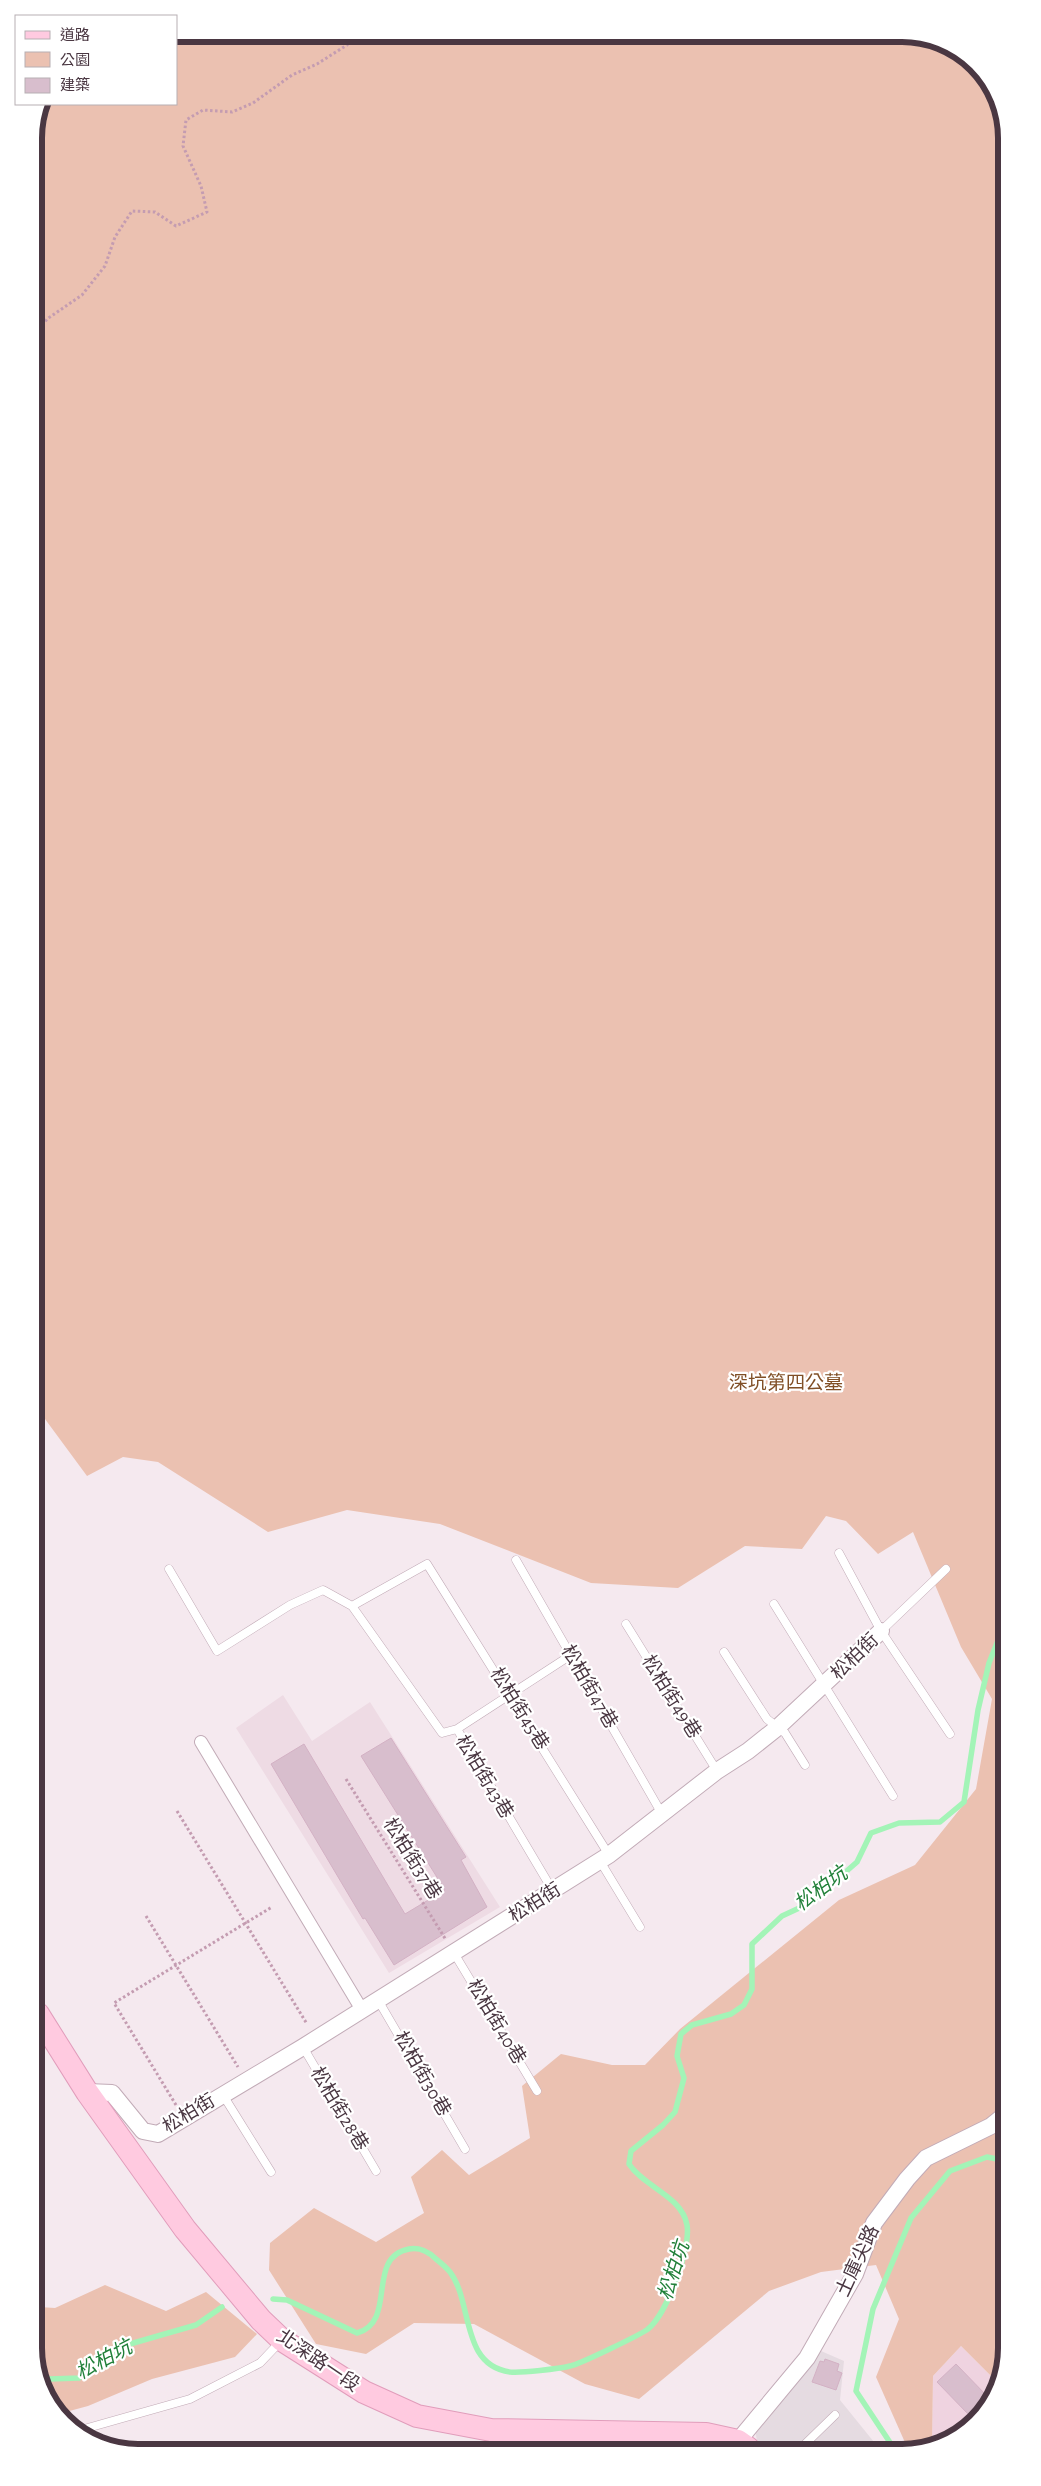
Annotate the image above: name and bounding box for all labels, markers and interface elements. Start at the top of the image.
legend [15,15,178,105]
text: 道路 [60,27,90,43]
text: 公園 [60,53,90,68]
text: 建築 [60,77,90,93]
park label: 深坑第四公墓 [729,1372,843,1393]
street label: 松柏街 [827,1630,882,1684]
street label: 松柏街47巷 [558,1641,622,1732]
street label: 松柏街49巷 [638,1651,706,1742]
street label: 松柏街45巷 [486,1663,553,1754]
street label: 松柏街43巷 [452,1731,518,1822]
street label: 松柏街37巷 [380,1814,446,1903]
water label: 松柏坑 [790,1861,854,1915]
street label: 松柏街 [505,1879,564,1926]
street label: 松柏街40巷 [463,1975,530,2068]
street label: 松柏街30巷 [390,2028,455,2119]
street label: 松柏街28巷 [307,2063,373,2154]
street label: 松柏街 [159,2090,218,2137]
street label: 土庫尖路 [832,2222,883,2299]
water label: 松柏坑 [654,2236,694,2303]
street label: 北深路一段 [273,2325,364,2395]
water label: 松柏坑 [72,2335,138,2383]

